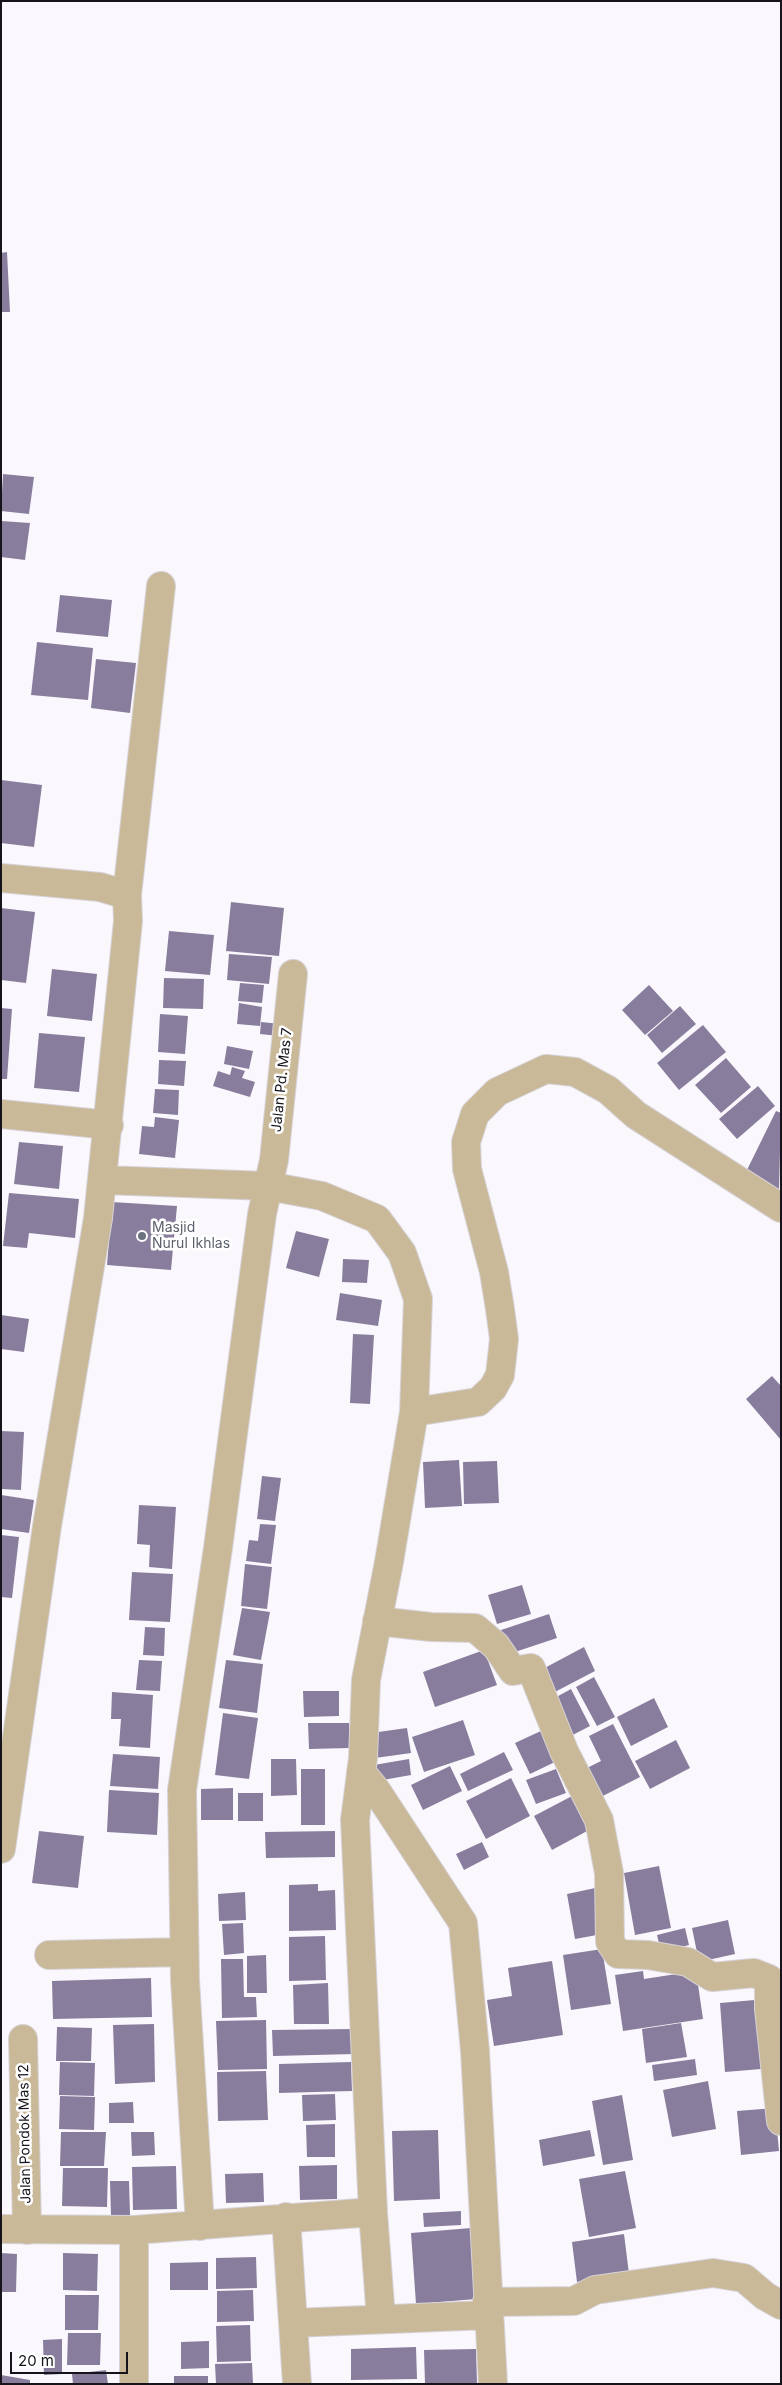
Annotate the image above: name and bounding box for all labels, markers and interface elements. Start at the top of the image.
street label: Jalan Pd. Mas 7 [268,1027,296,1133]
place label: Masjid Nurul Ikhlas [152,1220,230,1252]
marker: Masjid Nurul Ikhlas [136,1230,148,1242]
street label: Jalan Pondok Mas 12 [15,2064,35,2204]
scale bar [12,2342,130,2374]
text: 20 m [18,2351,54,2370]

